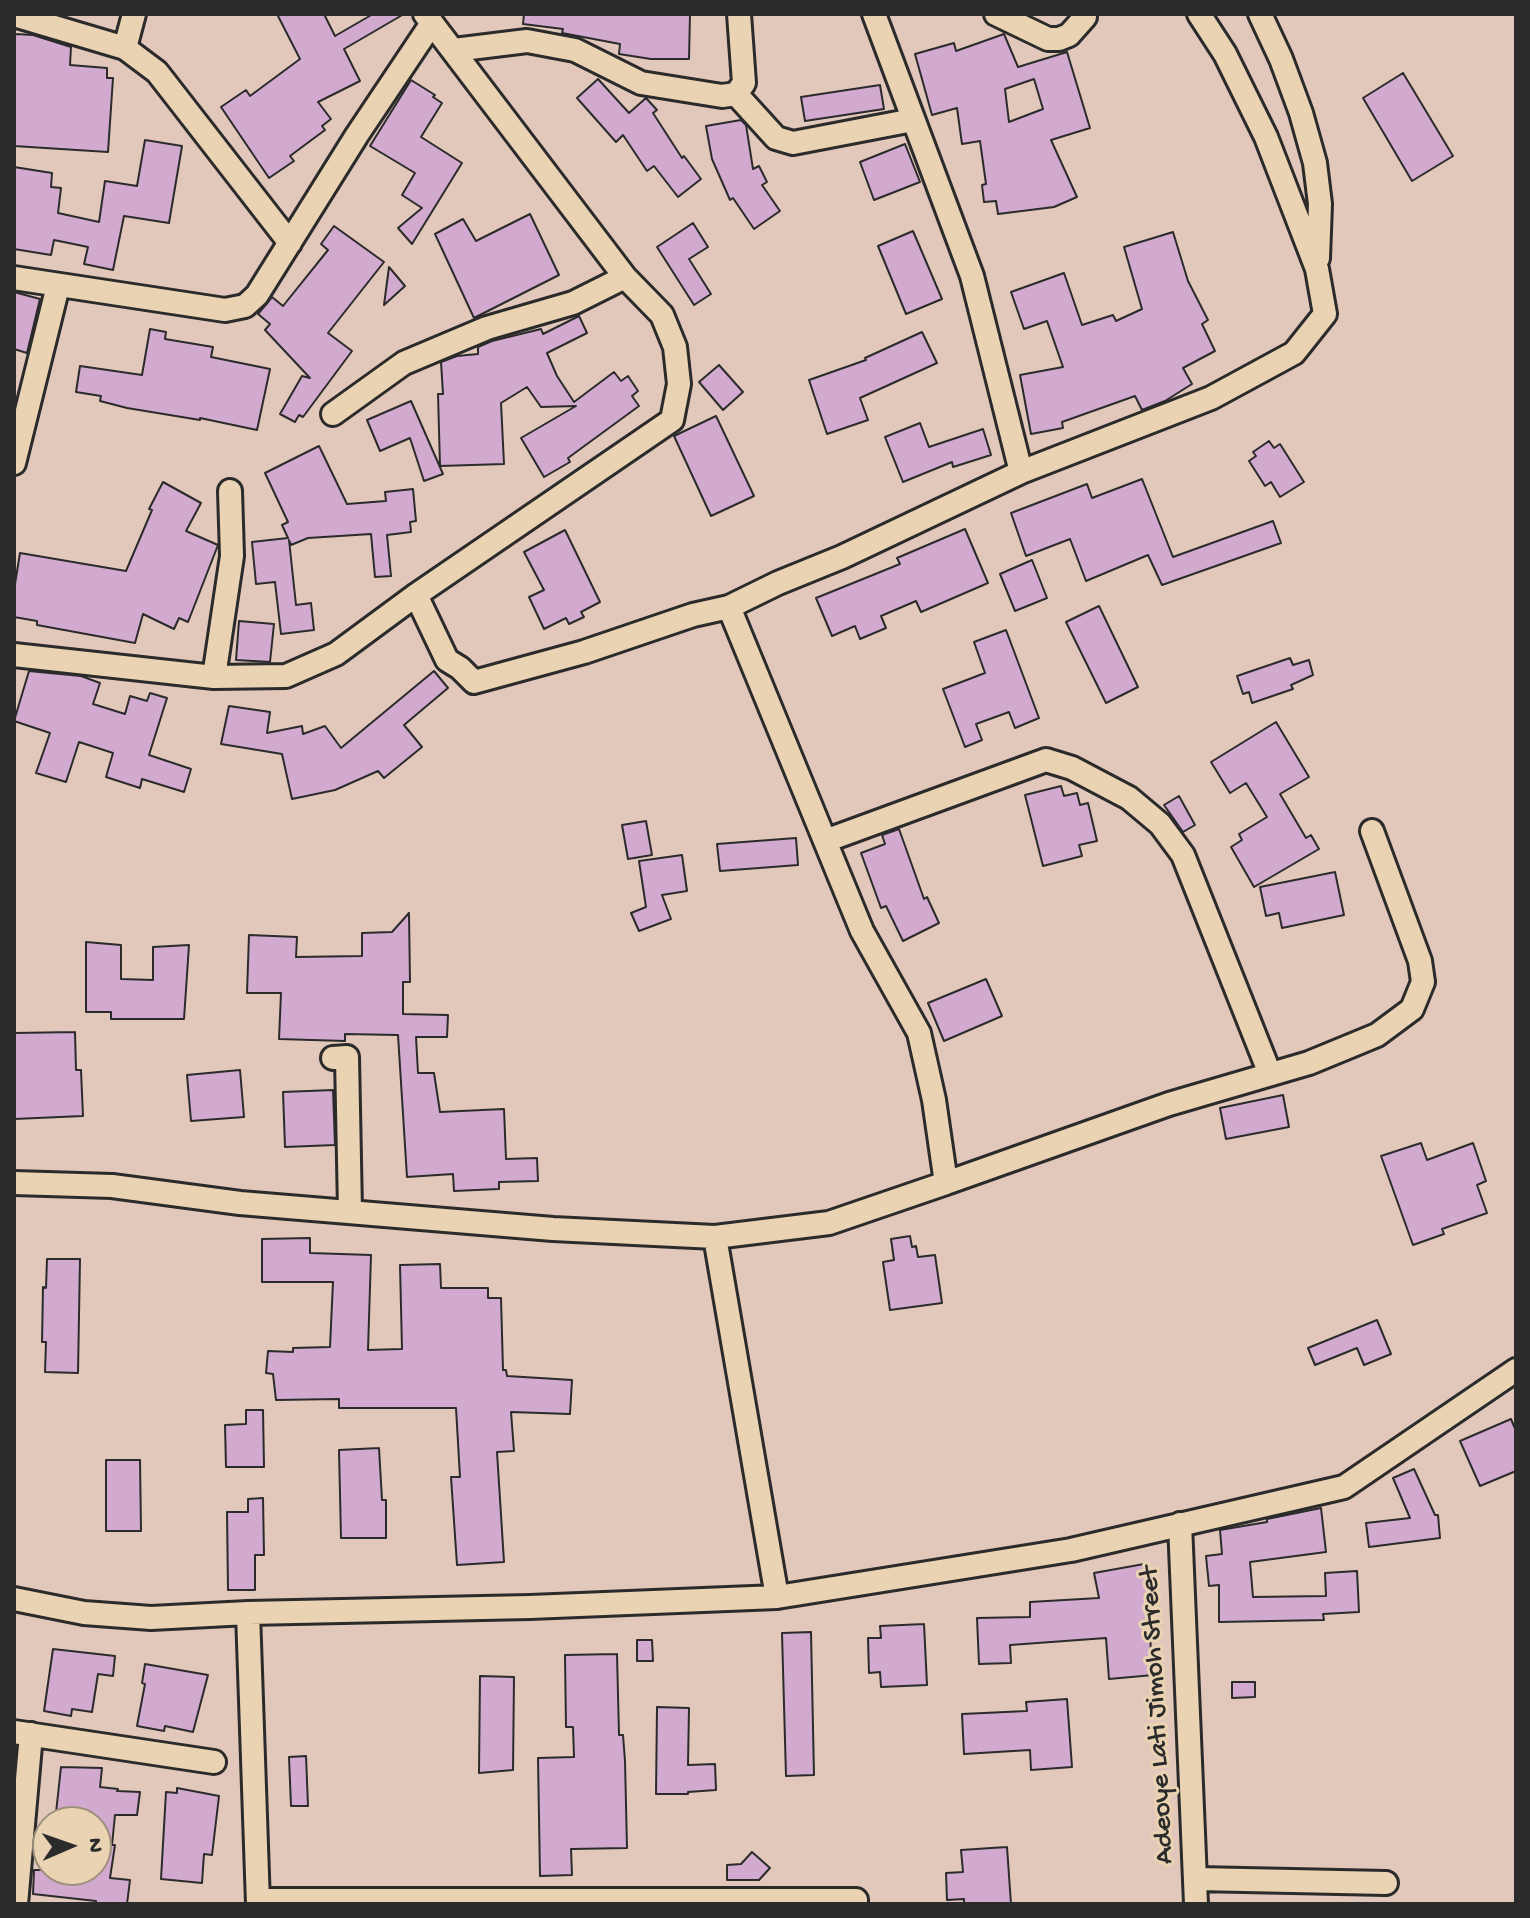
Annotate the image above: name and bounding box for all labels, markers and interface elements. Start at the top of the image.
street label: Adeoye Lati Jimoh Street [1134,1565,1184,1865]
north arrow [32,1806,112,1886]
text: N [81,1838,107,1853]

